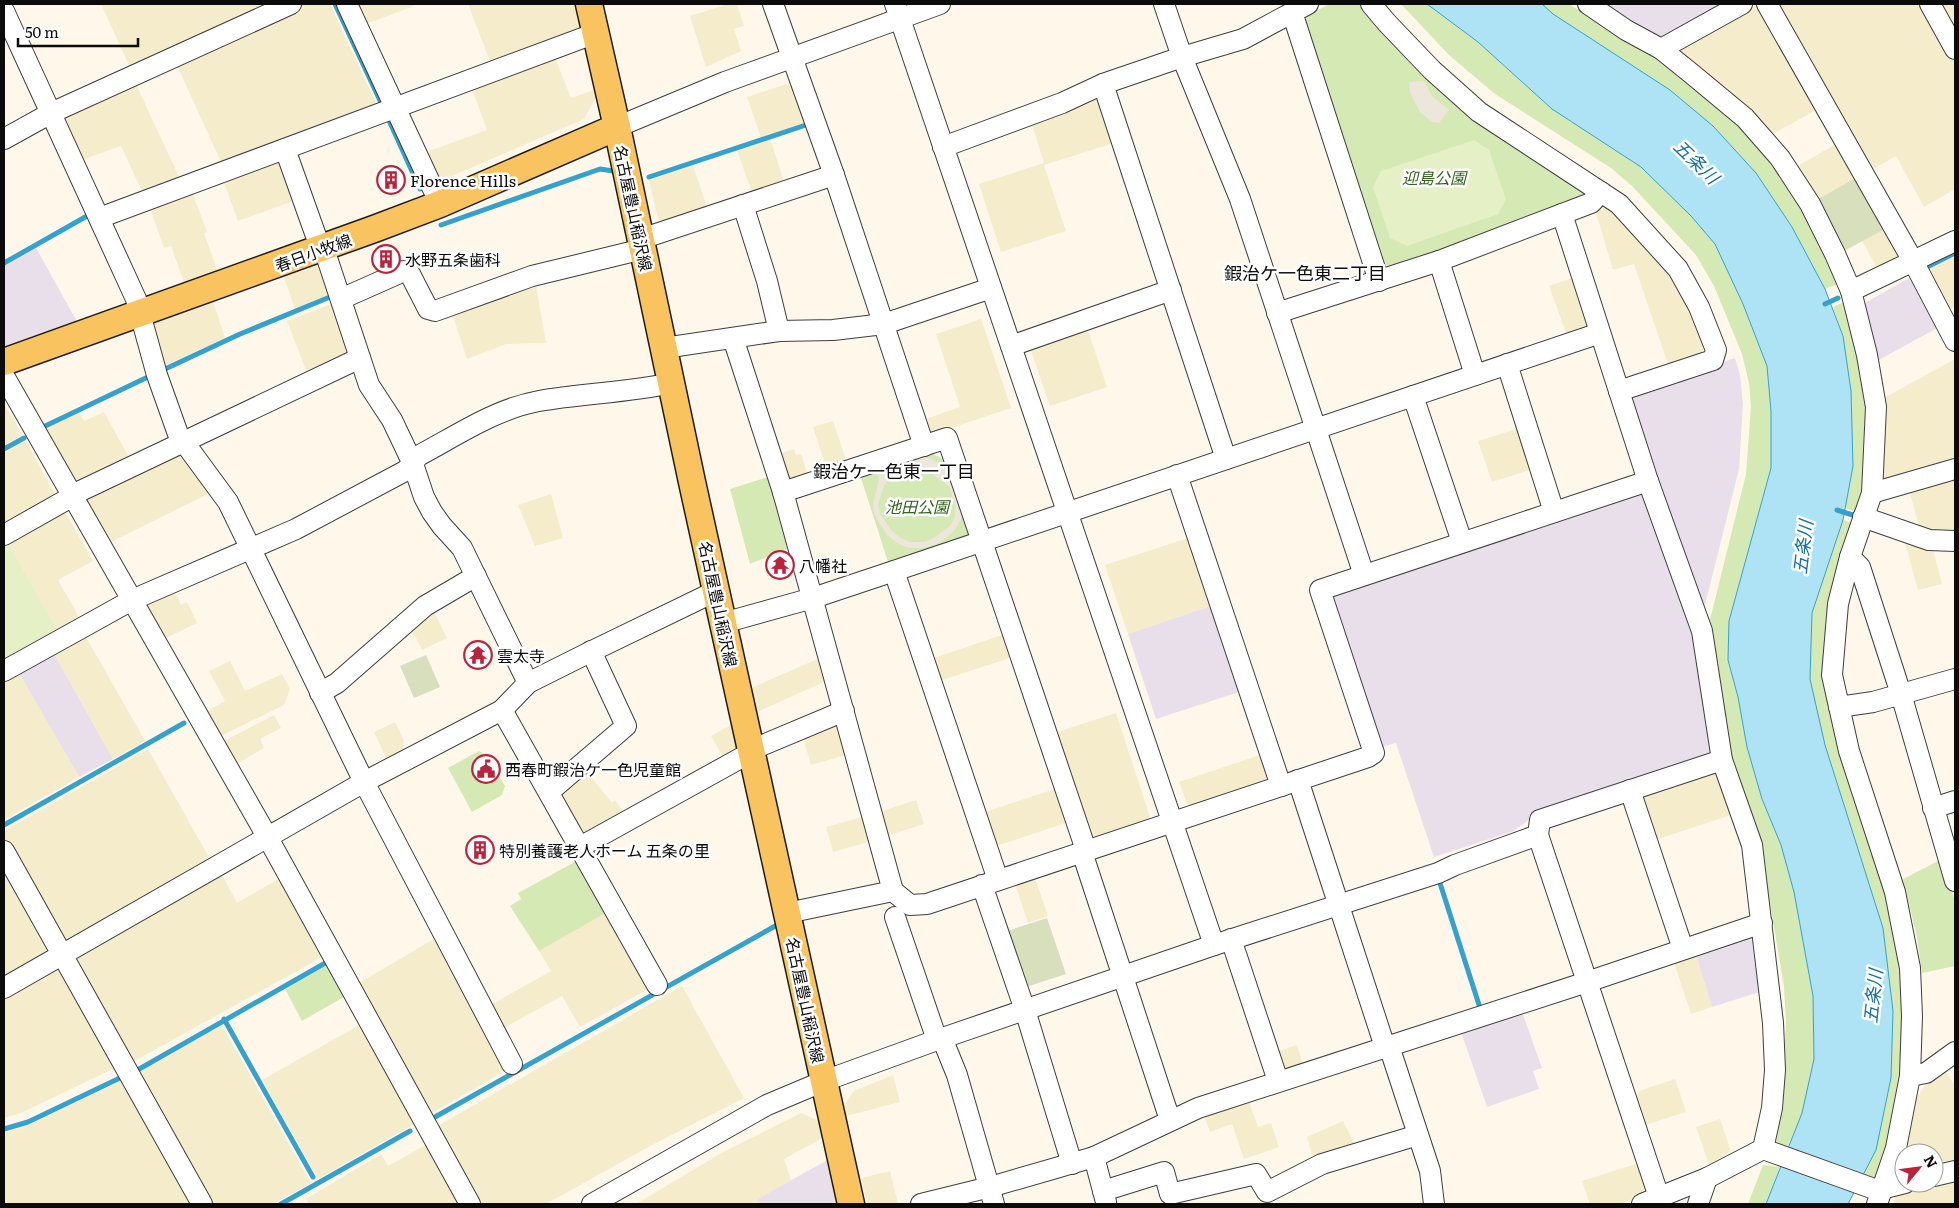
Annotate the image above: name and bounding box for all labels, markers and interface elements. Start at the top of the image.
scale bar [18,15,138,47]
text: 50 m [25,20,59,43]
water label: 五条川 [1668,133,1727,191]
street label: 名古屋豊山稲沢線 [609,143,659,273]
building icon: Florence Hills [376,165,406,195]
park label: 迎島公園 [1402,165,1468,189]
place label: Florence Hills [410,168,516,192]
street label: 春日小牧線 [271,227,355,277]
building icon: 水野五条歯科 [371,244,401,274]
place label: 水野五条歯科 [405,247,501,271]
district label: 鍜治ケ一色東二丁目 [1224,259,1386,286]
district label: 鍜治ケ一色東一丁目 [813,457,975,484]
park label: 池田公園 [885,494,951,518]
water label: 五条川 [1785,517,1819,575]
street label: 名古屋豊山稲沢線 [694,539,744,669]
temple icon: 八幡社 [765,550,795,580]
place label: 八幡社 [799,553,847,577]
temple icon: 雲太寺 [463,640,493,670]
place label: 雲太寺 [497,643,545,667]
public building icon: 西春町鍜治ケ一色児童館 [471,754,501,784]
place label: 西春町鍜治ケ一色児童館 [505,757,681,781]
building icon: 特別養護老人ホーム 五条の里 [465,835,495,865]
place label: 特別養護老人ホーム 五条の里 [499,838,710,862]
street label: 名古屋豊山稲沢線 [781,935,831,1065]
water label: 五条川 [1856,966,1888,1024]
north arrow [1894,1143,1944,1193]
text: N [1920,1151,1943,1171]

